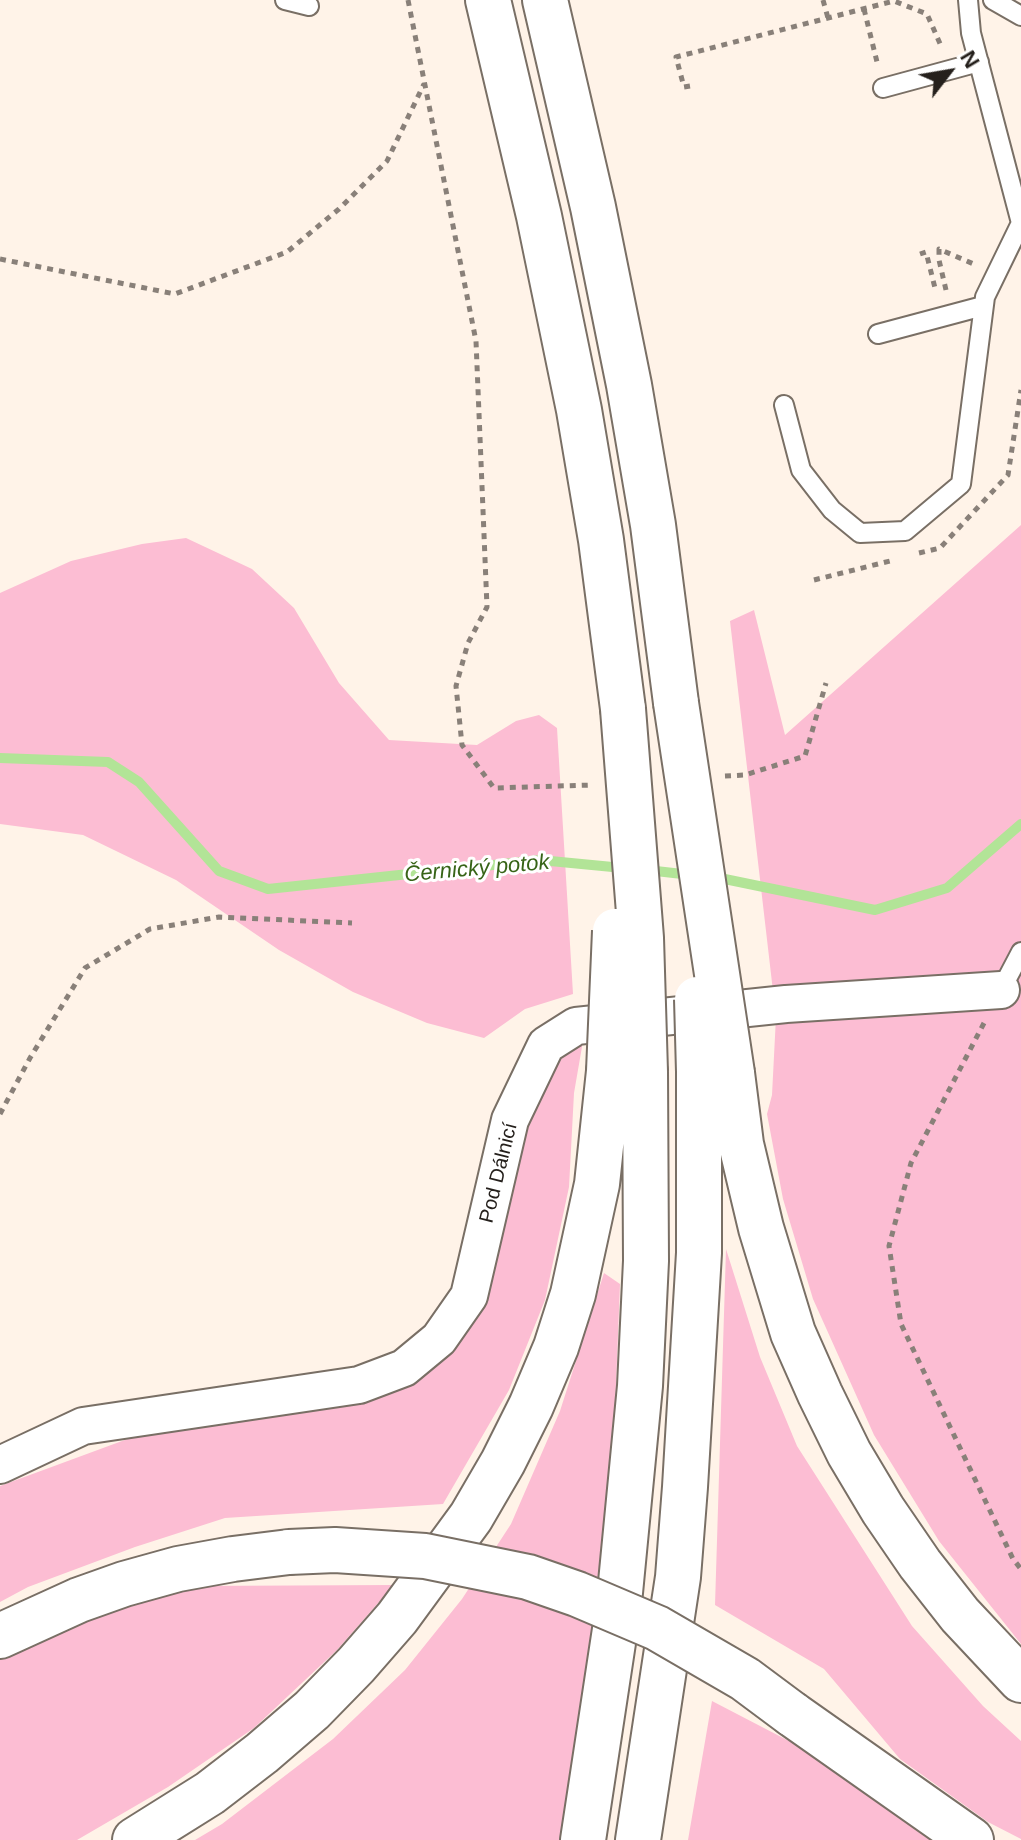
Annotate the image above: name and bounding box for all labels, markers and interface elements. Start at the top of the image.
north arrow [909,32,989,112]
text: N [955,46,985,73]
water label: Černický potok [403,850,551,888]
street label: Pod Dálnicí [475,1120,523,1226]

